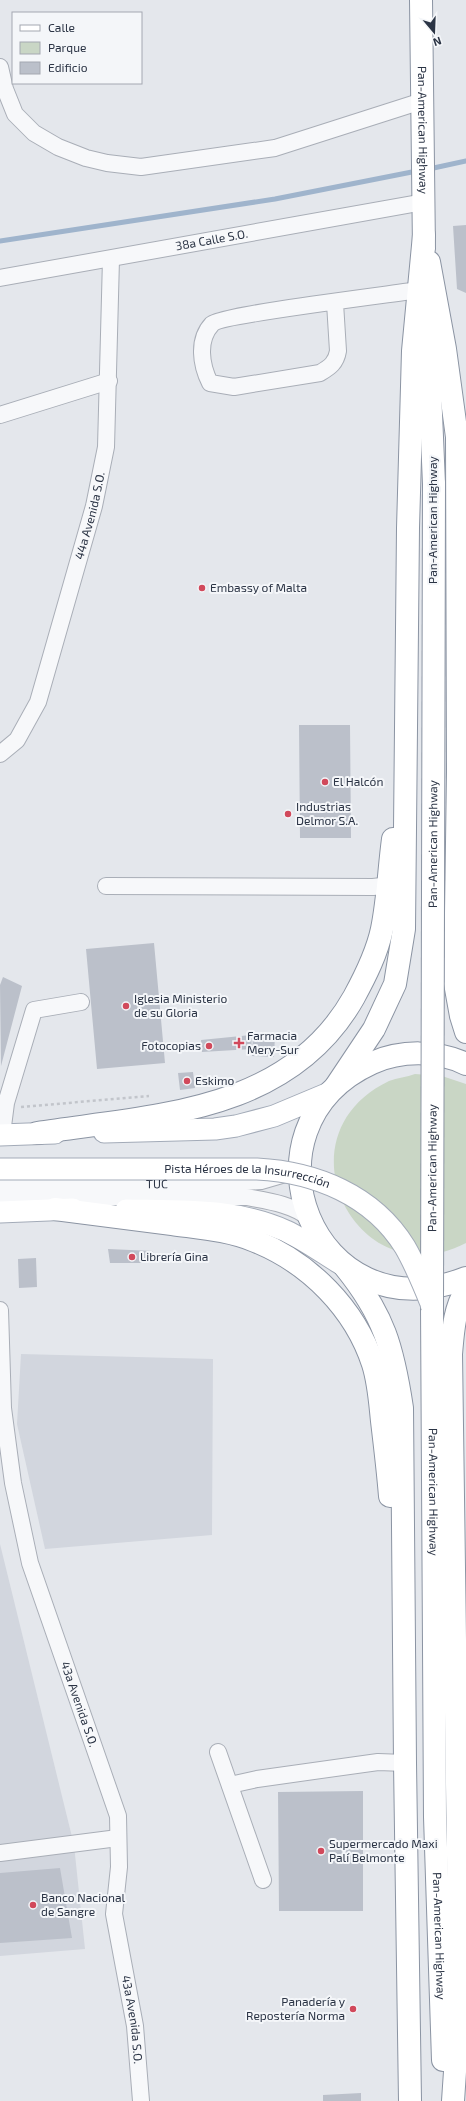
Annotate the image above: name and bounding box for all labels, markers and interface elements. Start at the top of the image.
legend [12,12,142,84]
north arrow [414,12,454,52]
text: Calle [48,20,75,34]
text: N [431,34,443,49]
text: Parque [48,40,86,54]
text: Edificio [48,60,88,74]
street label: Pan-American Highway [416,66,431,195]
street label: 38a Calle S.O. [174,226,249,252]
street label: Pan-American Highway [425,455,439,584]
street label: 44a Avenida S.O. [71,470,107,561]
place label: Embassy of Malta [210,580,307,594]
marker: Embassy of Malta [197,583,207,593]
place label: El Halcón [333,774,383,788]
marker: El Halcón [320,777,330,787]
street label: Pan-American Highway [425,779,439,908]
place label: Industrias Delmor S.A. [296,799,358,827]
marker: Industrias Delmor S.A. [283,809,293,819]
place label: Iglesia Ministerio de su Gloria [134,991,228,1019]
marker: Iglesia Ministerio de su Gloria [121,1001,131,1011]
place label: Farmacia Mery-Sur [247,1028,299,1056]
place label: Fotocopias [141,1038,201,1052]
marker: Farmacia Mery-Sur [234,1038,244,1048]
marker: Fotocopias [204,1041,214,1051]
place label: Eskimo [195,1073,234,1087]
marker: Eskimo [182,1076,192,1086]
street label: Pan-American Highway [424,1103,438,1232]
street label: Pista Héroes de la Insurrección [164,1161,333,1190]
street label: TUC [146,1176,168,1190]
place label: Librería Gina [140,1249,208,1263]
marker: Librería Gina [127,1252,137,1262]
street label: Pan-American Highway [427,1428,441,1557]
street label: 43a Avenida S.O. [59,1659,101,1748]
place label: Supermercado Maxi Palí Belmonte [329,1836,438,1864]
marker: Supermercado Maxi Palí Belmonte [316,1846,326,1856]
street label: Pan-American Highway [431,1872,449,2001]
place label: Banco Nacional de Sangre [41,1890,126,1918]
marker: Banco Nacional de Sangre [28,1900,38,1910]
street label: 43a Avenida S.O. [120,1974,146,2064]
place label: Panadería y Repostería Norma [246,1994,346,2022]
marker: Panadería y Repostería Norma [348,2004,358,2014]

